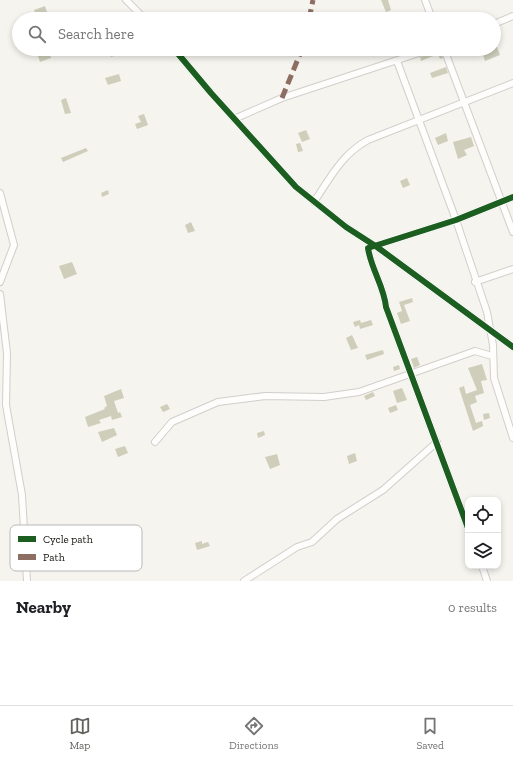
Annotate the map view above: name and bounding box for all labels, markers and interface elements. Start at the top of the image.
search box [12,12,501,56]
icon: search [26,23,48,45]
text: Search here [58,25,134,43]
map controls [465,497,501,569]
button: locate [465,497,501,533]
legend [10,525,142,571]
text: Cycle path [43,533,94,546]
button: layers [465,533,501,569]
text: Path [43,551,66,564]
text: Nearby [16,597,71,617]
text: 0 results [448,600,497,615]
tab: Map [69,715,91,752]
tab: Directions [229,715,279,752]
tab: Saved [416,715,444,752]

